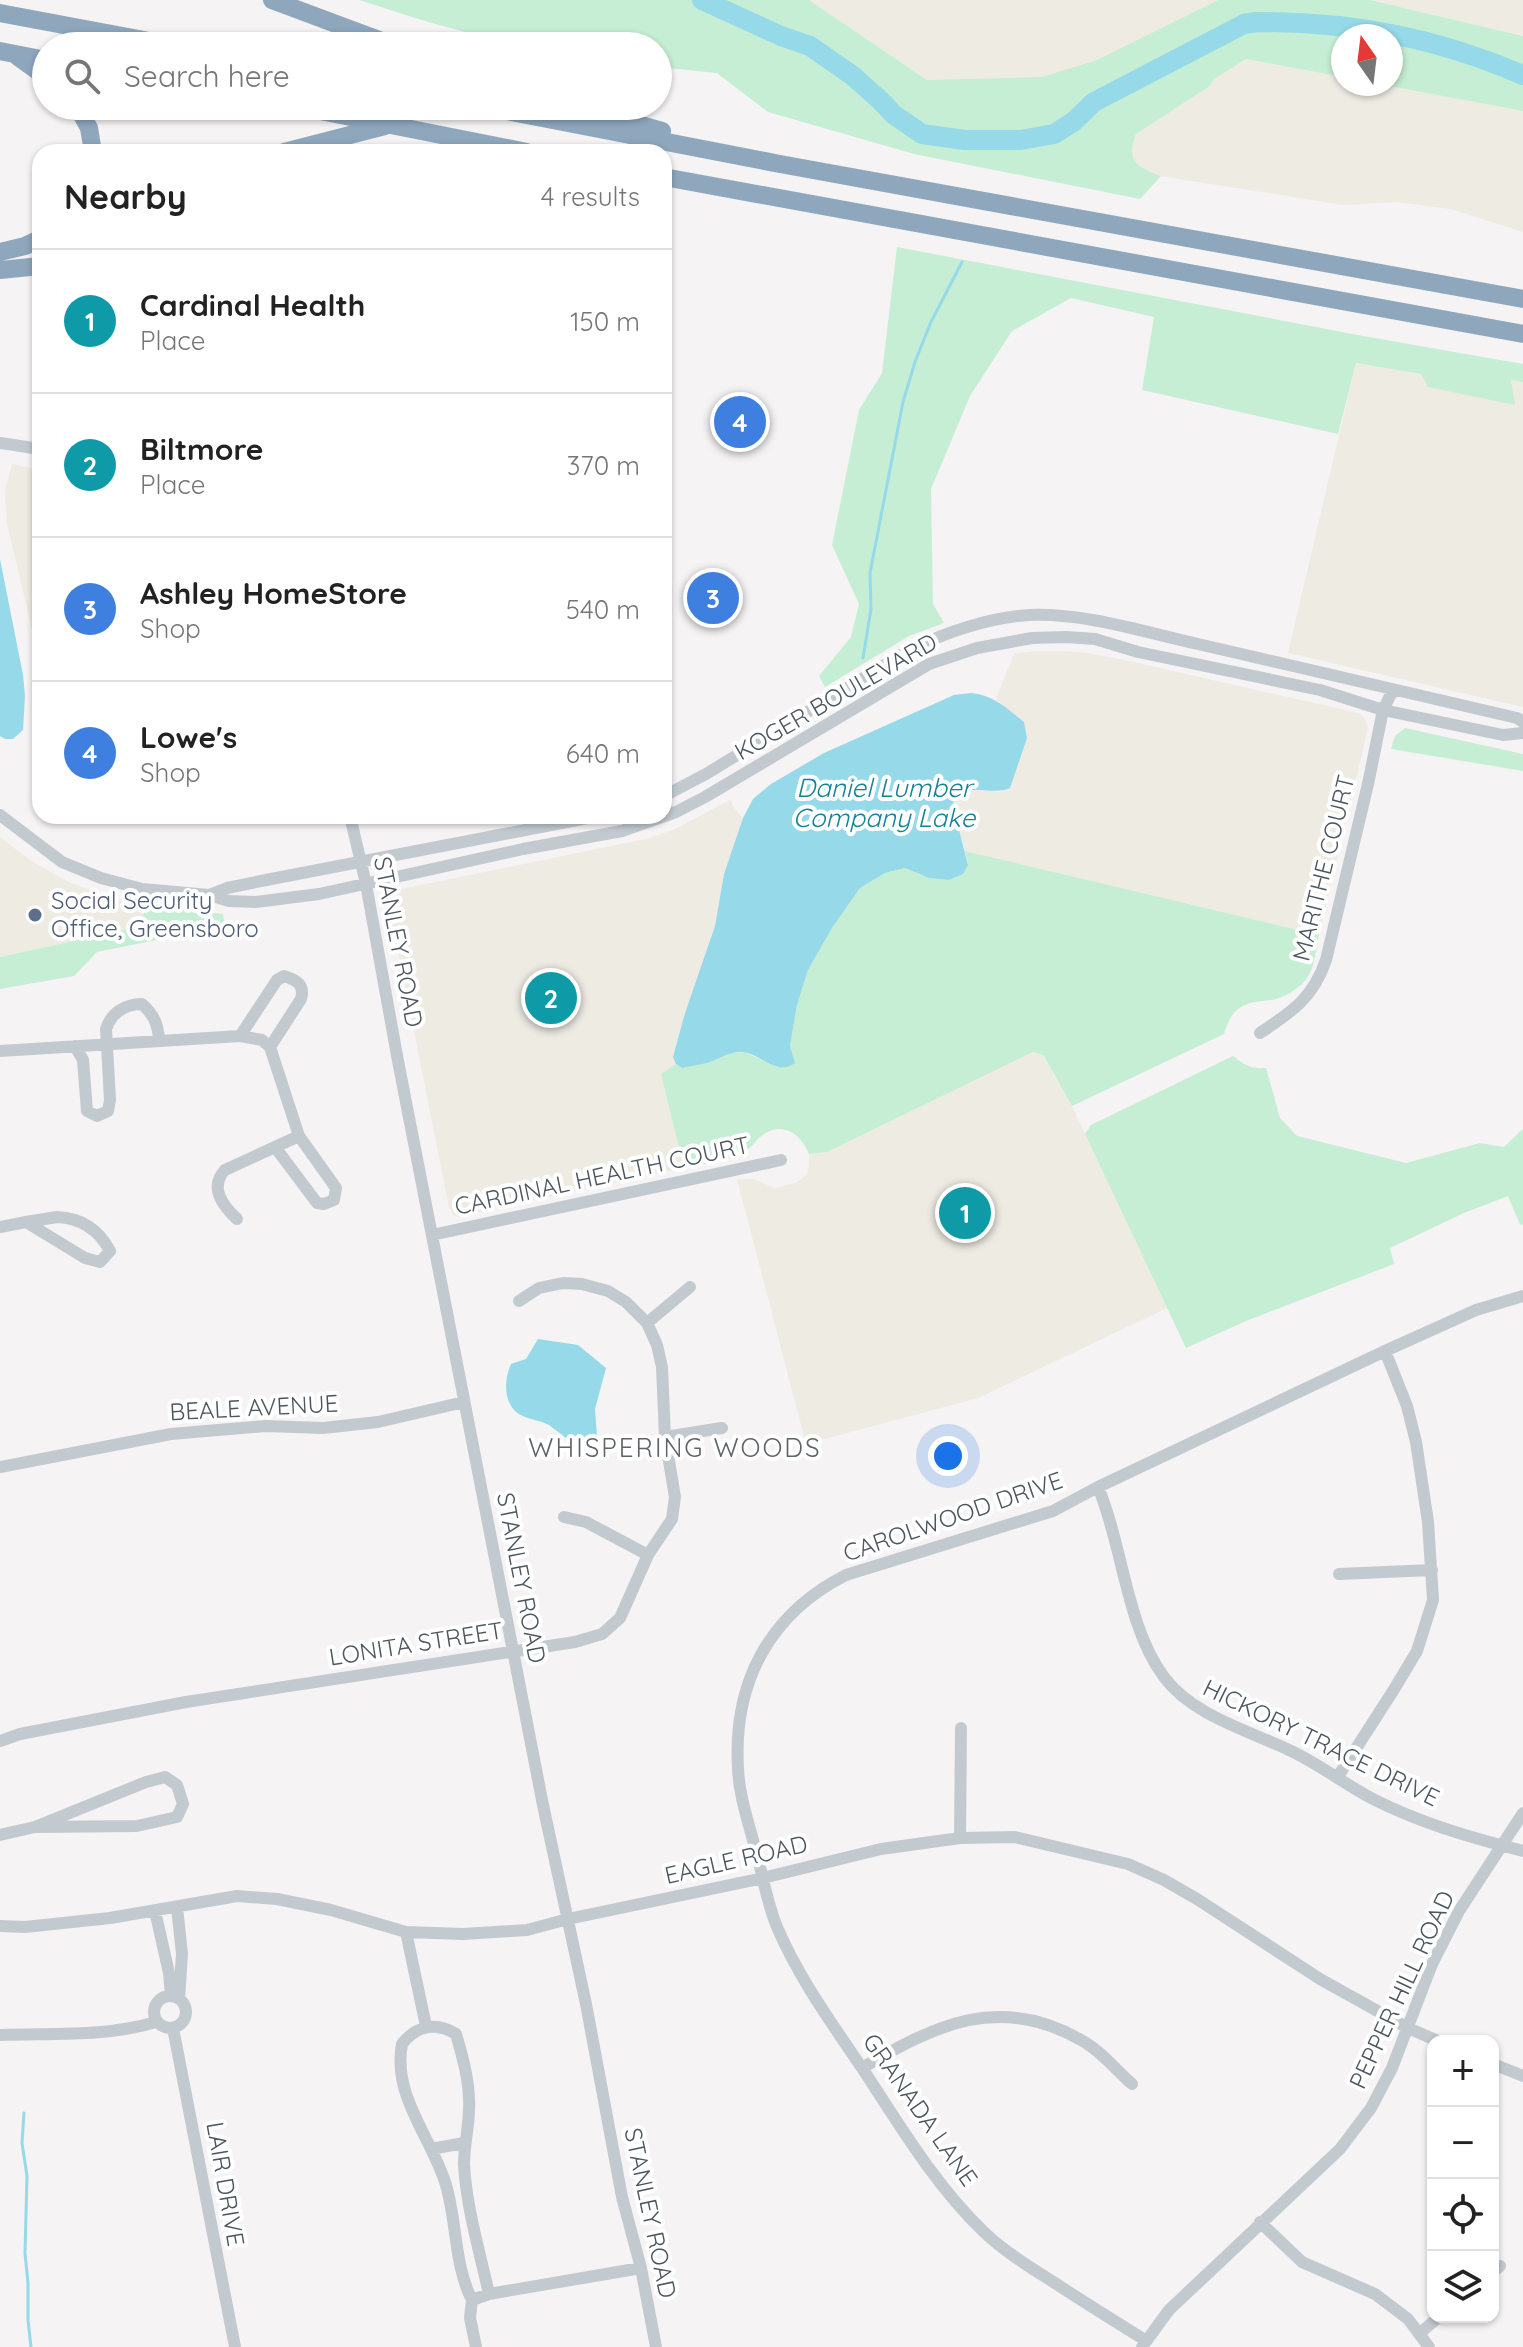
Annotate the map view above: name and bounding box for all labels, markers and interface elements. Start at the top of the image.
north arrow [1331,24,1403,96]
search box [32,32,672,120]
icon: search [60,54,104,98]
text: Search here [124,57,290,95]
text: Nearby [64,175,187,218]
text: 4 results [541,180,640,213]
text: Cardinal Health [140,286,365,324]
text: 1 [85,305,95,338]
text: 150 m [570,305,640,338]
text: Place [140,324,205,357]
pin: 4 [714,392,766,452]
text: Biltmore [140,430,263,468]
text: 2 [83,449,97,482]
text: 370 m [567,449,640,482]
text: Place [140,468,205,501]
pin: 3 [687,568,739,628]
text: Ashley HomeStore [140,574,407,612]
text: 3 [83,593,97,626]
text: 540 m [566,593,640,626]
text: Shop [140,612,201,645]
street label: KOGER BOULEVARD [729,626,942,766]
text: Lowe's [140,718,237,756]
text: 4 [82,737,98,770]
text: 640 m [566,737,640,770]
text: Shop [140,756,201,789]
water label: Daniel Lumber Company Lake [793,771,976,834]
street label: MARITHE COURT [1285,772,1361,964]
street label: STANLEY ROAD [368,854,430,1030]
place label: Social Security Office, Greensboro [51,885,259,943]
marker: Social Security Office, Greensboro [26,906,44,924]
pin: 2 [525,968,577,1028]
street label: CARDINAL HEALTH COURT [452,1129,752,1221]
pin: 1 [939,1183,991,1243]
street label: BEALE AVENUE [169,1388,339,1426]
district label: WHISPERING WOODS [528,1431,822,1464]
your location [928,1436,968,1476]
street label: CAROLWOOD DRIVE [839,1464,1066,1568]
street label: STANLEY ROAD [491,1490,553,1666]
street label: LONITA STREET [327,1614,505,1672]
street label: HICKORY TRACE DRIVE [1198,1672,1444,1812]
street label: EAGLE ROAD [661,1828,810,1890]
street label: PEPPER HILL ROAD [1342,1886,1460,2093]
street label: GRANADA LANE [857,2027,985,2192]
map controls [1427,2035,1499,2323]
button: + [1427,2035,1499,2107]
button: − [1427,2107,1499,2179]
street label: LAIR DRIVE [200,2119,252,2248]
street label: STANLEY ROAD [618,2125,684,2301]
button: locate [1427,2179,1499,2251]
button: layers [1427,2251,1499,2323]

